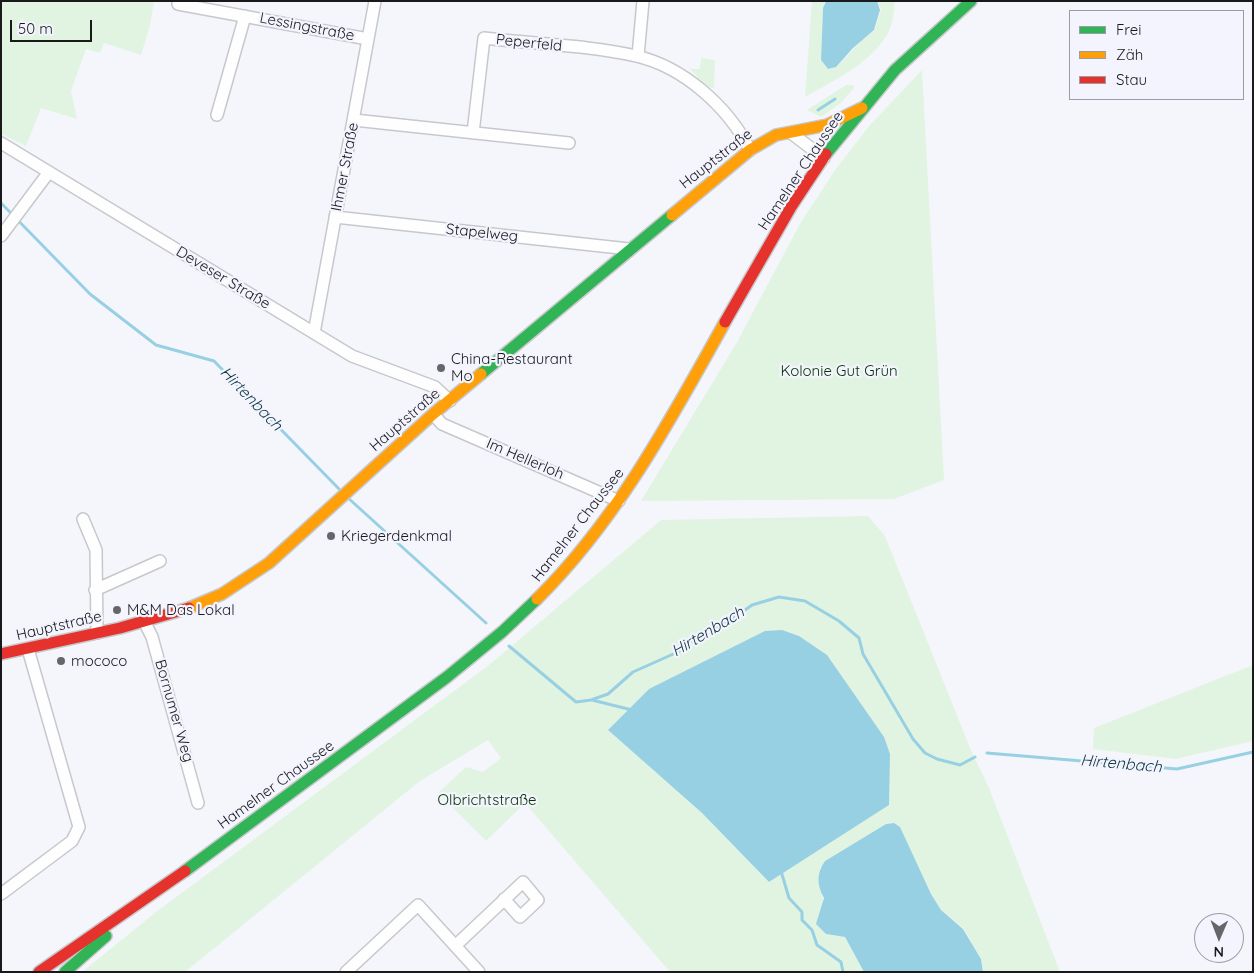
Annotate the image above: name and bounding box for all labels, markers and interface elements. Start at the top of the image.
street label: Lessingstraße [258,9,356,45]
scale bar [12,10,95,42]
legend [1069,10,1244,100]
text: 50 m [18,19,53,38]
text: Frei [1116,20,1142,39]
street label: Peperfeld [495,31,563,55]
text: Zäh [1116,45,1143,64]
text: Stau [1116,70,1147,89]
street label: Hamelner Chaussee [755,108,847,234]
street label: Ihmer Straße [328,121,362,213]
street label: Hauptstraße [676,125,756,193]
street label: Stapelweg [445,220,519,246]
street label: Deveser Straße [173,243,273,313]
place label: China-Restaurant Mo [451,350,573,385]
marker: China-Restaurant Mo [435,362,447,374]
park label: Kolonie Gut Grün [780,362,898,380]
water label: Hirtenbach [216,363,286,435]
street label: Hauptstraße [366,385,444,455]
street label: Im Hellerloh [483,435,567,483]
street label: Hamelner Chaussee [528,465,628,585]
place label: Kriegerdenkmal [341,527,452,545]
marker: Kriegerdenkmal [325,530,337,542]
place label: M&M Das Lokal [127,601,235,619]
water label: Hirtenbach [668,603,748,661]
marker: M&M Das Lokal [111,604,123,616]
street label: Hauptstraße [15,607,103,645]
place label: mococo [71,652,127,670]
marker: mococo [55,655,67,667]
street label: Bornumer Weg [151,658,197,764]
street label: Hamelner Chaussee [214,737,338,833]
water label: Hirtenbach [1080,751,1162,777]
park label: Olbrichtstraße [437,791,537,809]
north arrow [1194,913,1244,963]
text: N [1213,943,1224,961]

